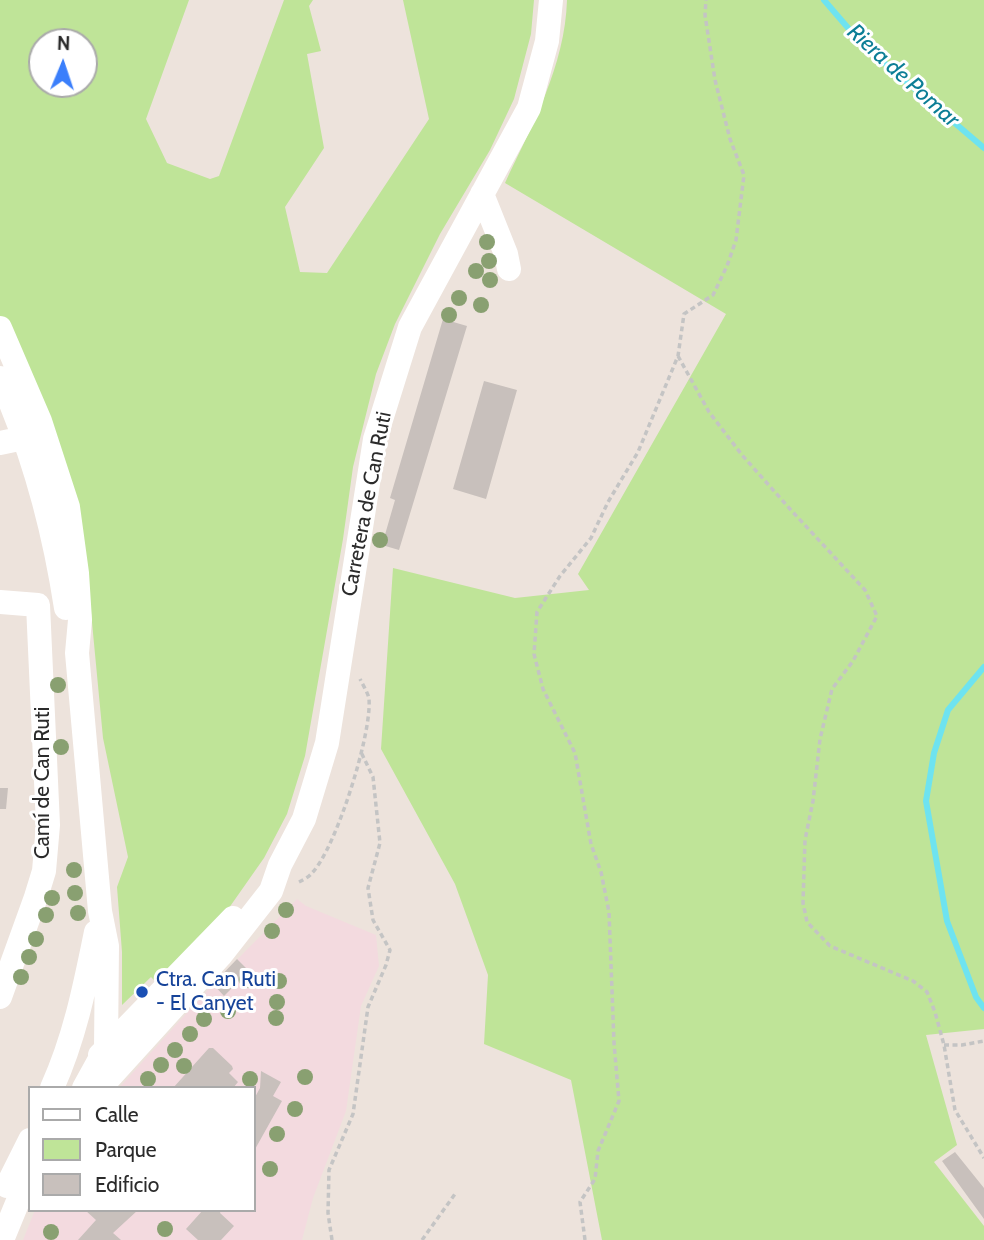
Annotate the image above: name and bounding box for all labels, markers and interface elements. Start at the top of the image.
water label: Riera de Pomar [841,18,965,134]
north arrow [28,28,98,98]
text: N [57,32,71,55]
street label: Carretera de Can Ruti [337,410,397,598]
street label: Camí de Can Ruti [30,707,56,859]
place label: Ctra. Can Ruti - El Canyet [156,967,276,1017]
marker: Ctra. Can Ruti - El Canyet [134,984,150,1000]
legend [28,1086,256,1212]
text: Calle [95,1102,139,1127]
text: Parque [95,1137,157,1162]
text: Edificio [95,1172,159,1197]

